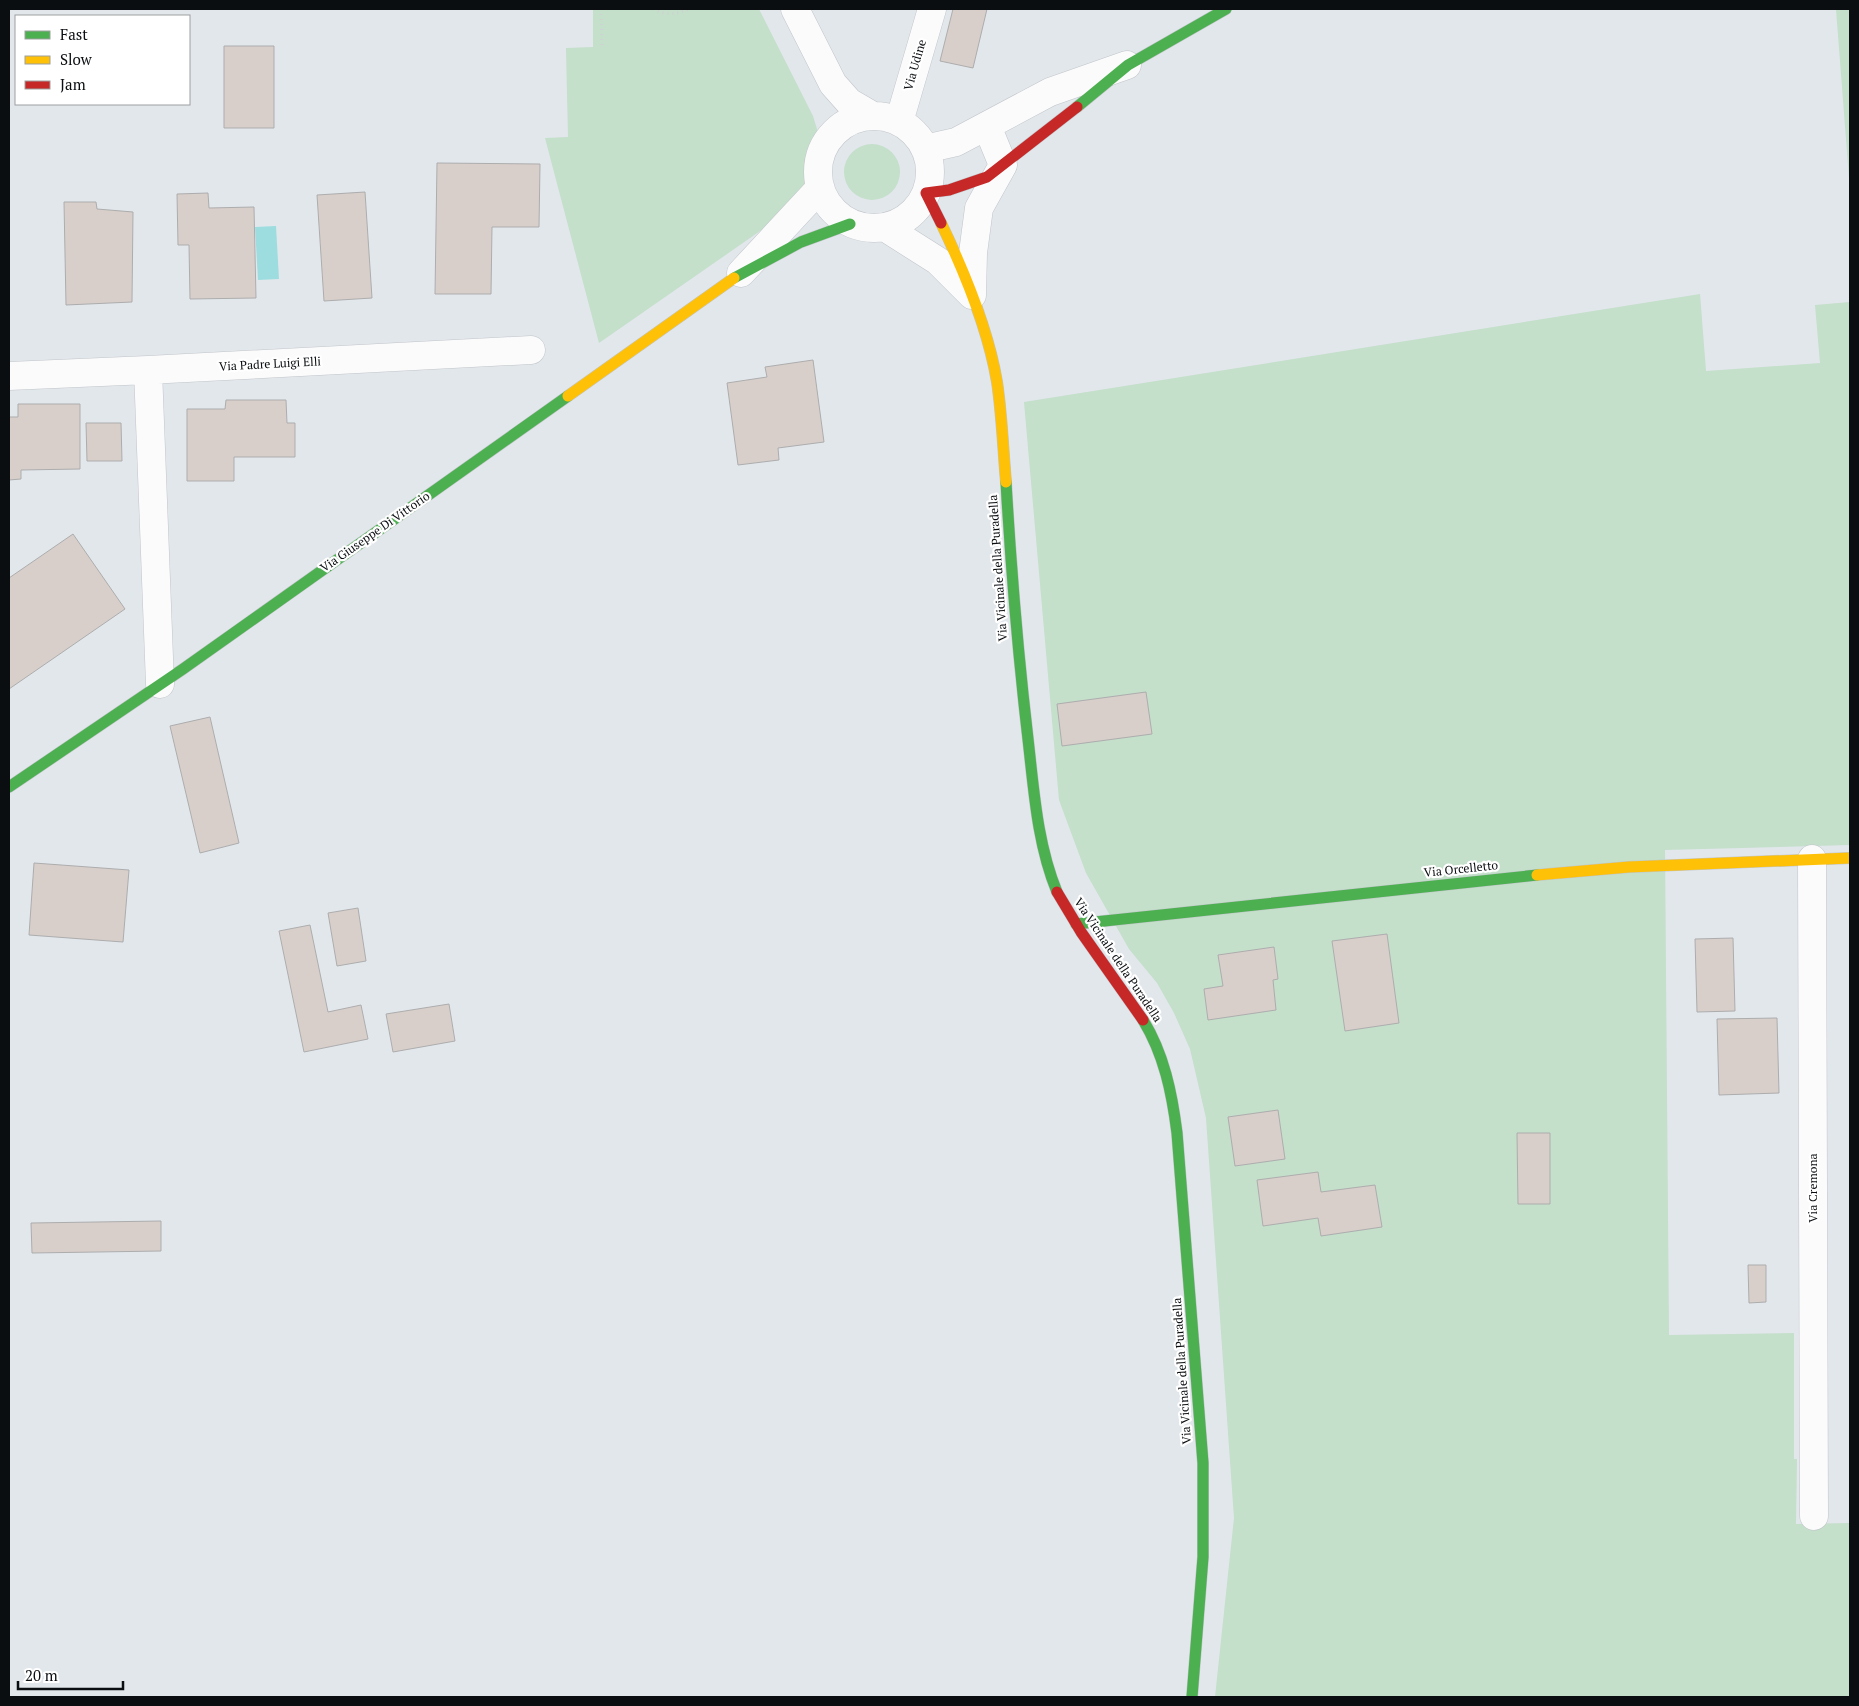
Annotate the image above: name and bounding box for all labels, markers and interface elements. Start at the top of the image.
legend [15,15,190,105]
text: Fast [60,24,88,44]
street label: Via Udine [900,38,929,92]
text: Slow [60,49,93,69]
text: Jam [60,74,86,94]
street label: Via Padre Luigi Elli [219,353,322,374]
street label: Via Giuseppe Di Vittorio [317,488,433,575]
street label: Via Vicinale della Puradella [985,494,1010,642]
street label: Via Orcelletto [1423,857,1499,880]
street label: Via Vicinale della Puradella [1071,895,1166,1025]
street label: Via Cremona [1805,1153,1820,1223]
street label: Via Vicinale della Puradella [1169,1297,1194,1445]
scale bar [18,1658,122,1690]
text: 20 m [25,1665,58,1685]

